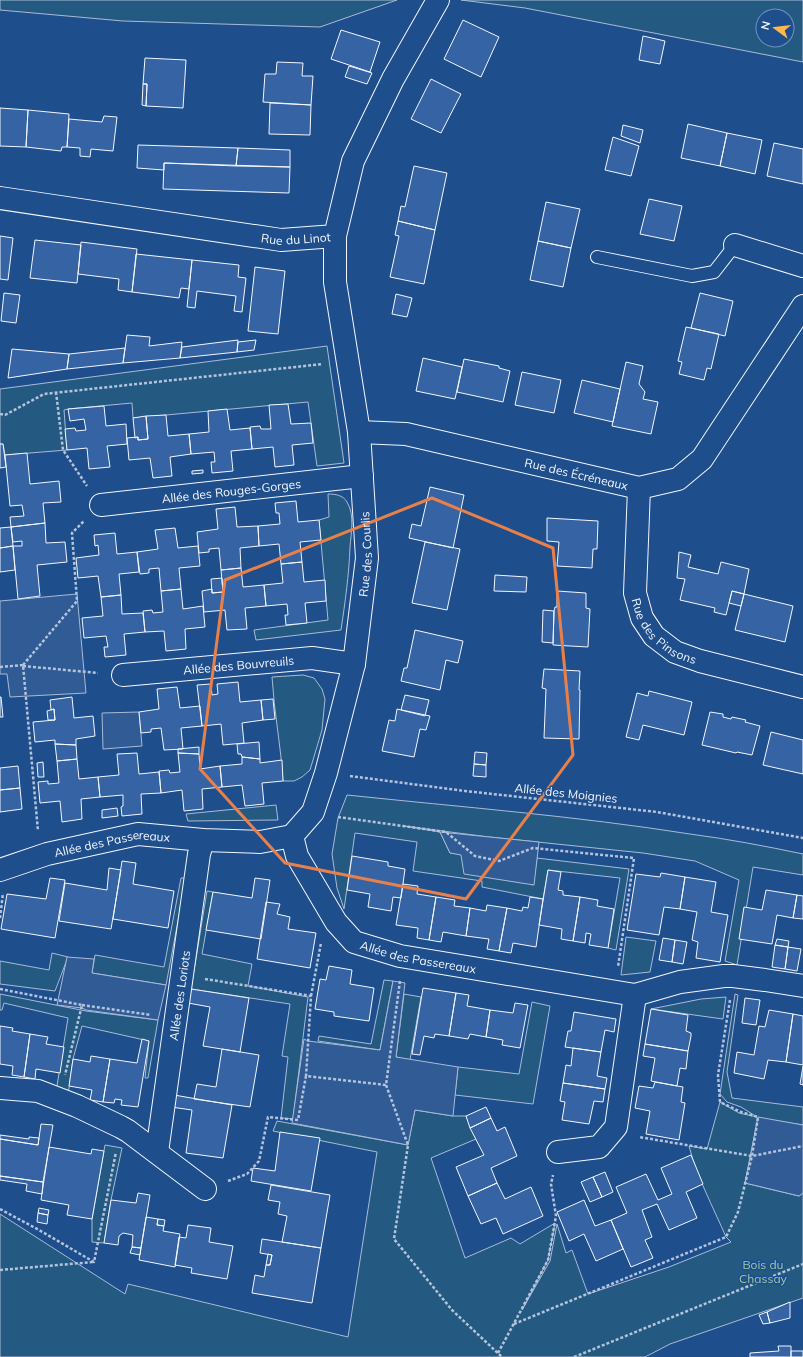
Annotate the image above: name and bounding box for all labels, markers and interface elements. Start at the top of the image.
north arrow [755,8,795,48]
text: N [758,20,773,31]
street label: Rue du Linot [260,229,331,248]
street label: Rue des Écréneaux [523,454,630,493]
street label: Allée des Rouges-Gorges [161,475,302,506]
street label: Rue des Courlis [355,511,375,598]
street label: Rue des Pinsons [629,596,699,667]
street label: Allée des Bouvreuils [182,652,295,677]
street label: Allée des Moignies [514,780,618,806]
street label: Allée des Passereaux [53,826,171,860]
street label: Allée des Passereaux [359,937,478,976]
street label: Allée des Loriots [165,949,193,1042]
park label: Bois du Chassay [739,1257,788,1286]

